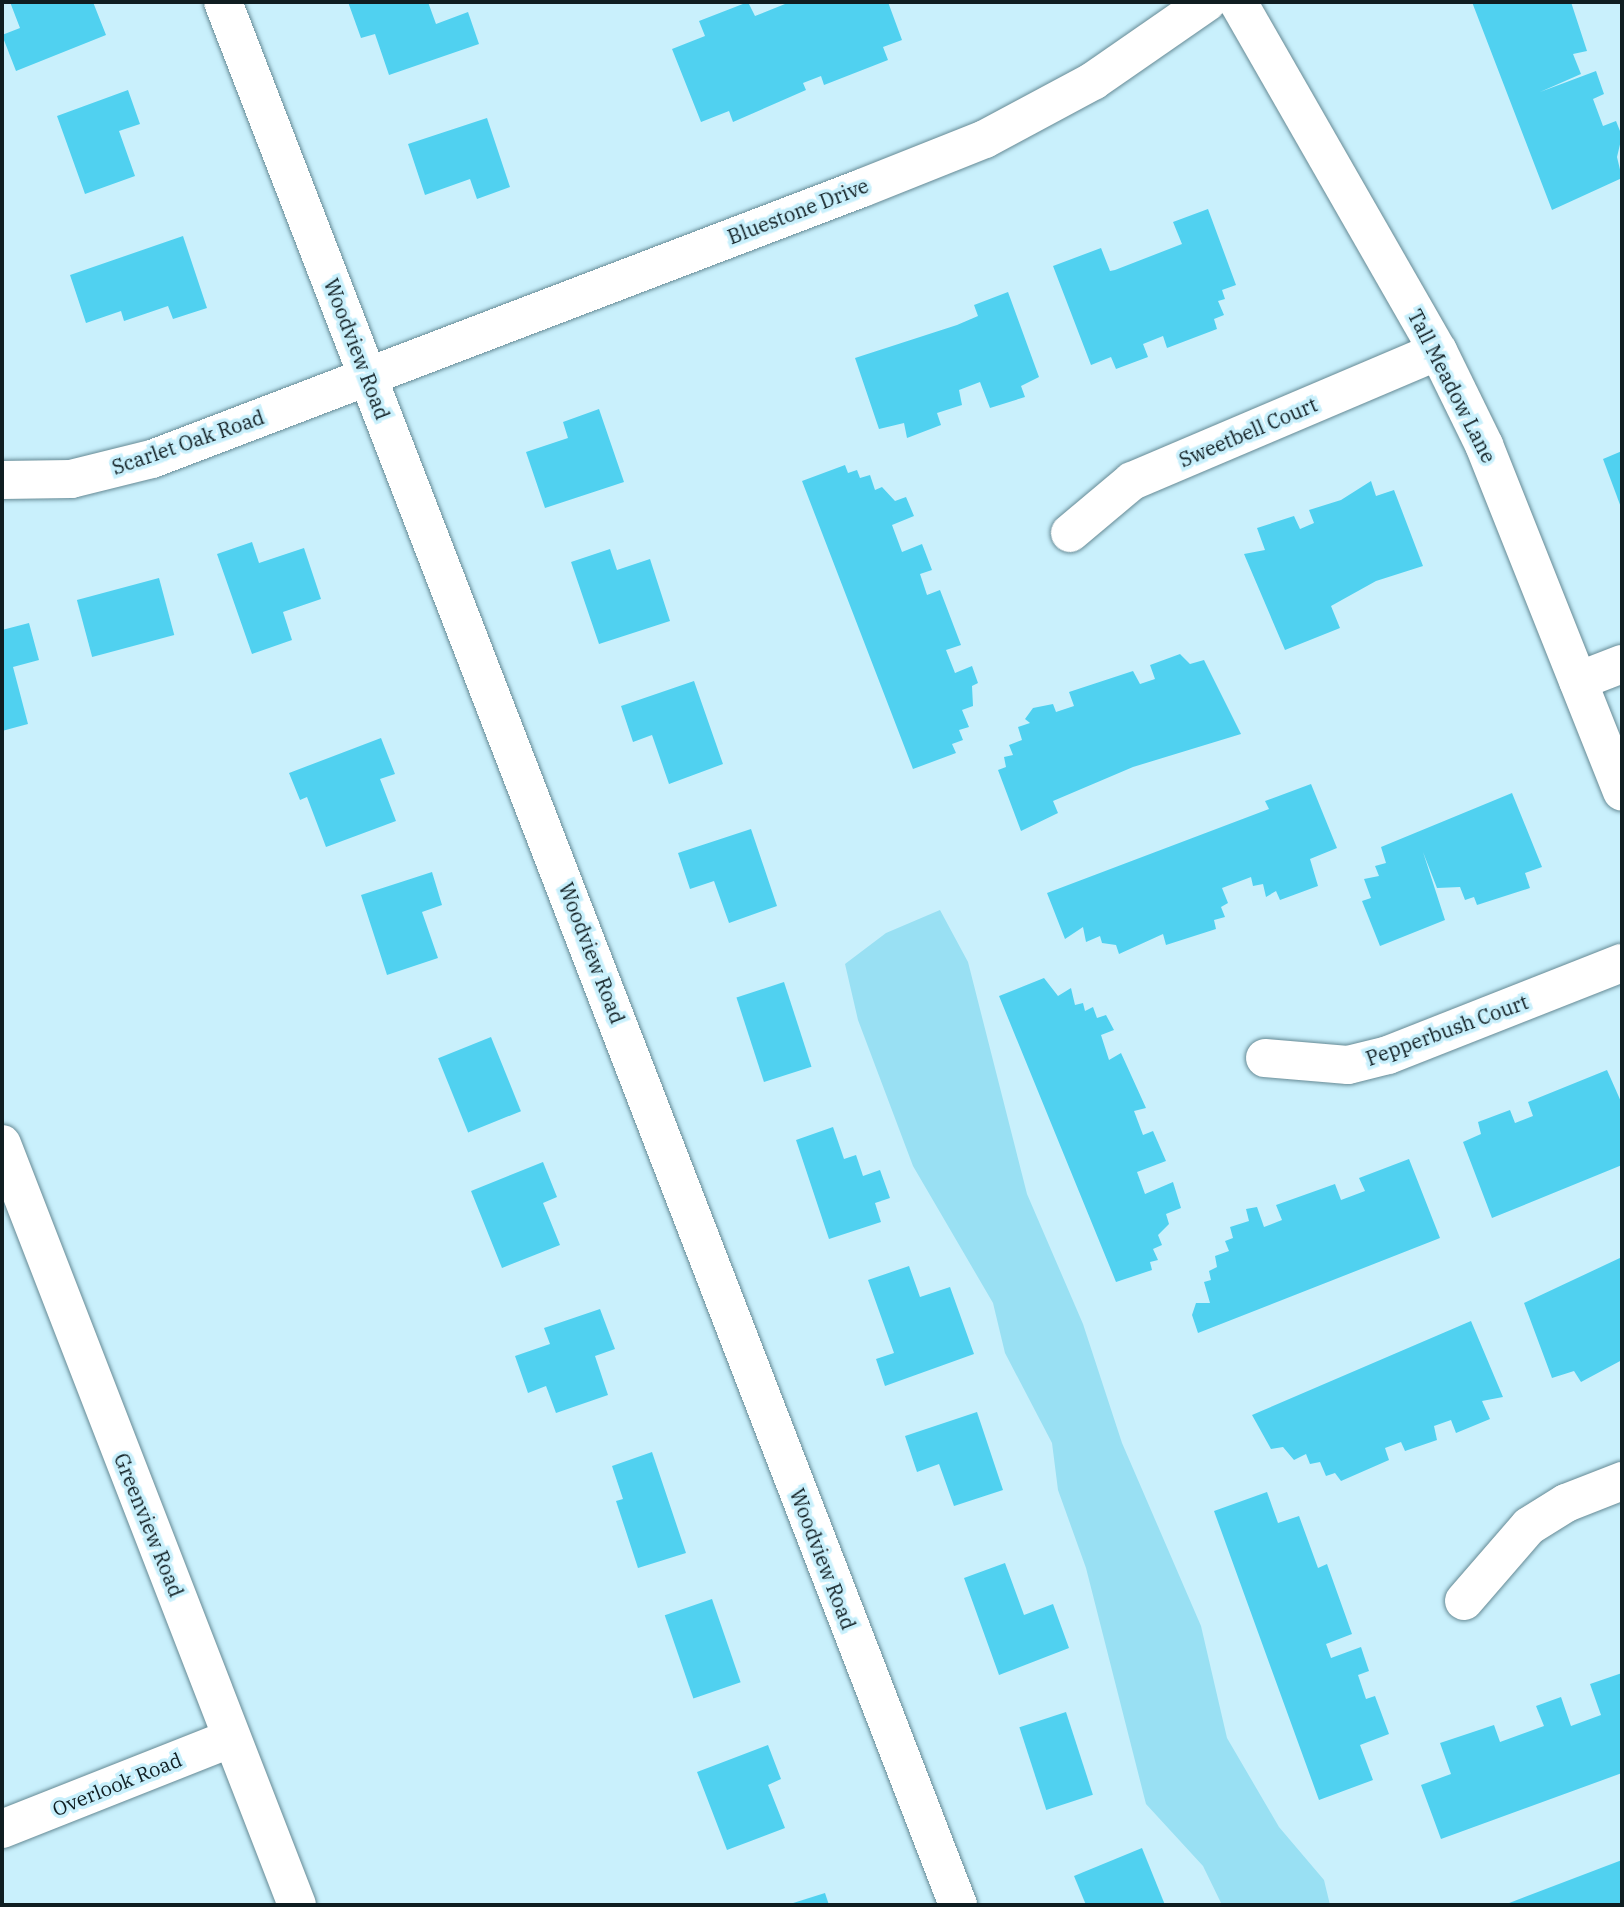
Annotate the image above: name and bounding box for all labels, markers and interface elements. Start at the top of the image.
street label: Bluestone Drive [724,173,872,249]
street label: Woodview Road [319,275,395,423]
street label: Tall Meadow Lane [1403,305,1501,467]
street label: Sweetbell Court [1175,392,1321,472]
street label: Scarlet Oak Road [109,405,267,479]
street label: Woodview Road [554,879,630,1027]
street label: Pepperbush Court [1363,989,1531,1071]
street label: Greenview Road [109,1450,189,1600]
street label: Woodview Road [785,1485,861,1633]
street label: Overlook Road [49,1747,185,1821]

